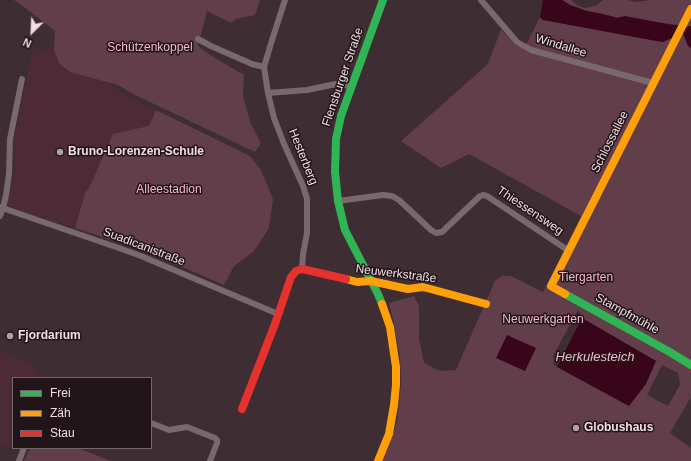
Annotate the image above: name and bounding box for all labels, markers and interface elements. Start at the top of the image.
north arrow [12,12,52,52]
street label: Flensburger Straße [319,26,367,128]
street label: Windallee [534,31,588,61]
text: N [21,36,33,50]
park label: Schützenkoppel [107,41,193,55]
street label: Schlossallee [588,109,632,175]
street label: Hesterberg [285,127,321,187]
place label: Bruno-Lorenzen-Schule [68,145,204,159]
marker: Bruno-Lorenzen-Schule [55,147,65,157]
park label: Alleestadion [136,183,202,197]
street label: Thiessensweg [494,184,566,238]
street label: Suadicanistraße [101,225,187,269]
street label: Neuwerkstraße [355,262,437,286]
park label: Tiergarten [559,271,613,285]
street label: Stampfmühle [593,291,661,337]
park label: Neuwerkgarten [502,313,584,327]
place label: Fjordarium [18,329,81,343]
marker: Fjordarium [5,331,15,341]
water label: Herkulesteich [556,349,634,365]
legend [12,377,152,449]
text: Frei [50,386,71,400]
text: Zäh [50,406,71,420]
place label: Globushaus [584,421,653,435]
marker: Globushaus [571,423,581,433]
text: Stau [50,426,75,440]

